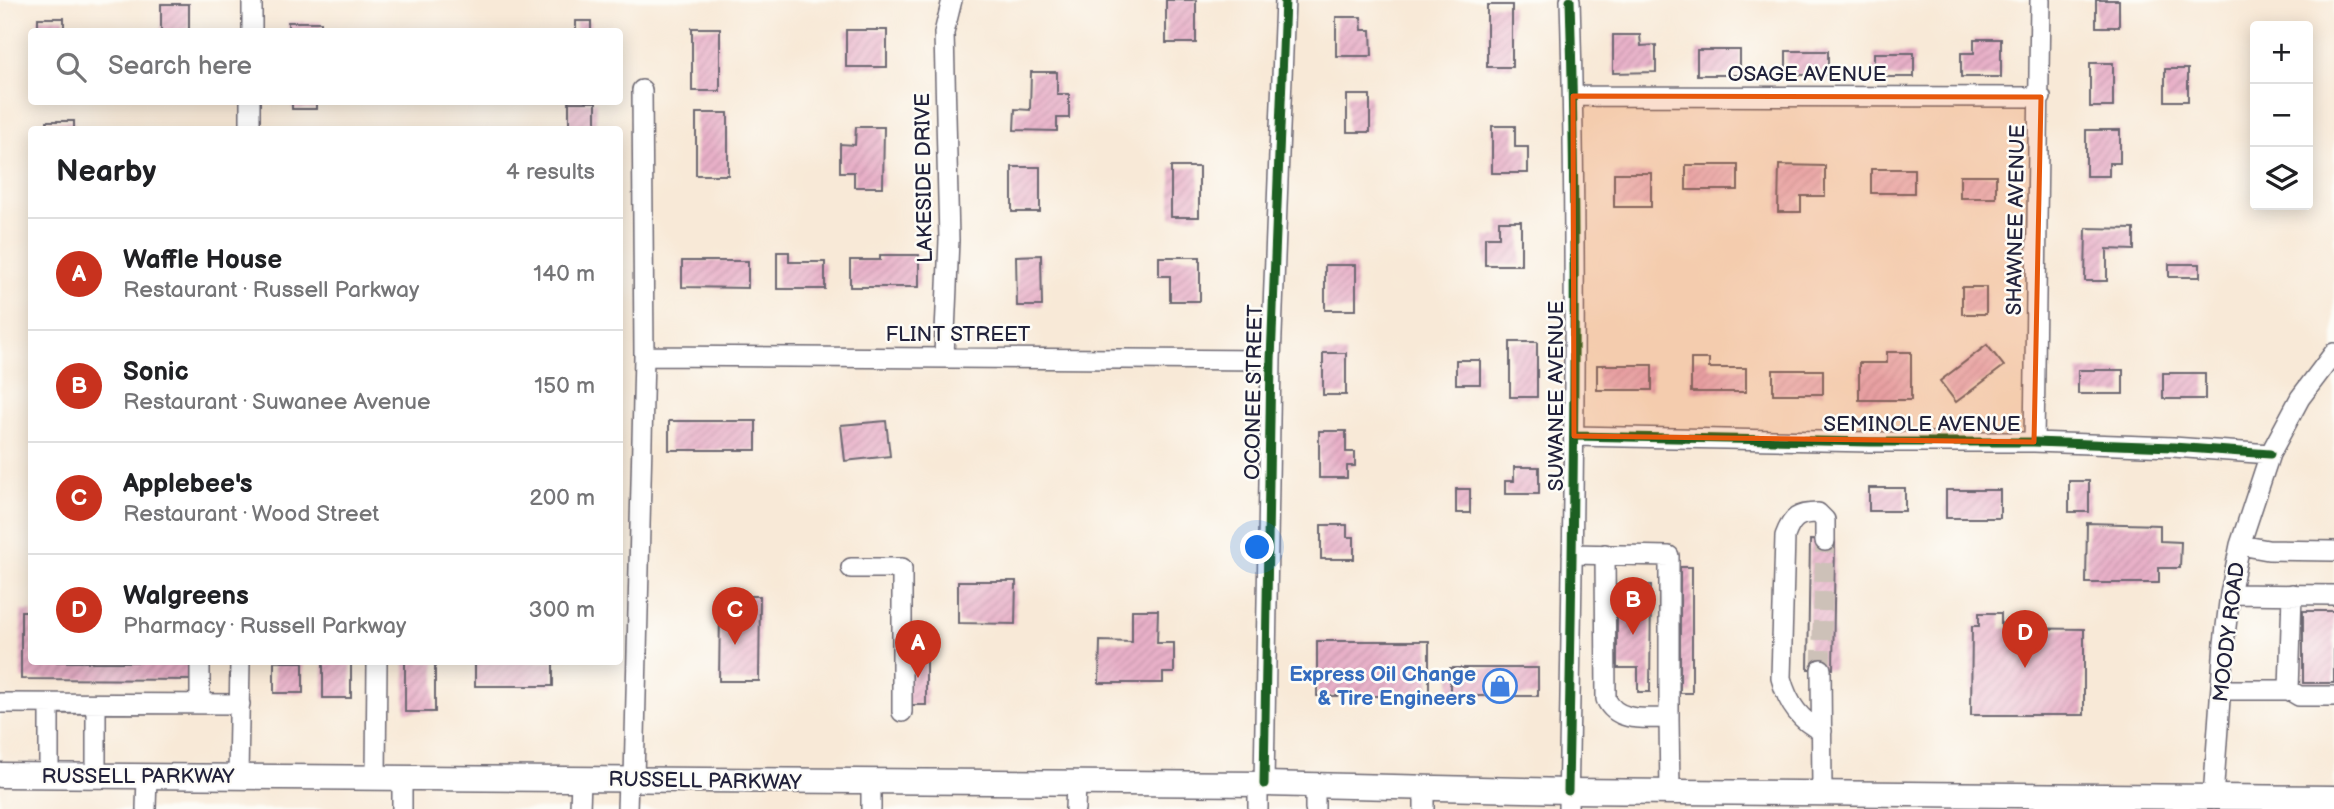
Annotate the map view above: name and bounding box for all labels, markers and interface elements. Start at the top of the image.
map controls [2250,21,2313,210]
button: + [2250,21,2313,84]
search box [28,28,623,105]
icon: search [52,48,90,86]
text: Search here [108,51,252,82]
street label: OSAGE AVENUE [1728,62,1887,87]
button: − [2250,84,2313,147]
street label: LAKESIDE DRIVE [910,93,938,263]
street label: SHAWNEE AVENUE [2002,124,2030,316]
button: layers [2250,147,2313,210]
text: Nearby [56,154,156,190]
text: 4 results [506,158,595,186]
text: Waffle House [123,245,282,276]
text: A [72,260,86,288]
text: 140 m [533,260,595,288]
text: Restaurant · Russell Parkway [123,276,419,304]
street label: SUWANEE AVENUE [1544,301,1569,491]
street label: OCONEE STREET [1240,304,1268,480]
street label: FLINT STREET [886,322,1031,347]
text: Sonic [123,357,189,388]
text: B [71,372,87,400]
text: 150 m [534,372,595,400]
text: Restaurant · Suwanee Avenue [123,388,431,416]
street label: SEMINOLE AVENUE [1823,412,2021,437]
text: Applebee's [123,469,253,500]
text: C [71,484,87,512]
text: 200 m [529,484,595,512]
text: Restaurant · Wood Street [123,500,379,528]
your location [1240,530,1274,564]
street label: MOODY ROAD [2208,561,2250,703]
pin: B [1610,577,1656,635]
text: Walgreens [123,581,249,612]
pin: C [712,587,758,645]
text: D [71,596,87,624]
text: 300 m [529,596,595,624]
pin: D [2002,610,2048,668]
text: Pharmacy · Russell Parkway [123,612,406,640]
pin: A [895,620,941,678]
place label: Express Oil Change & Tire Engineers [1289,662,1476,711]
shop icon: Express Oil Change & Tire Engineers [1481,667,1519,705]
street label: RUSSELL PARKWAY [41,764,235,789]
street label: RUSSELL PARKWAY [608,767,802,795]

